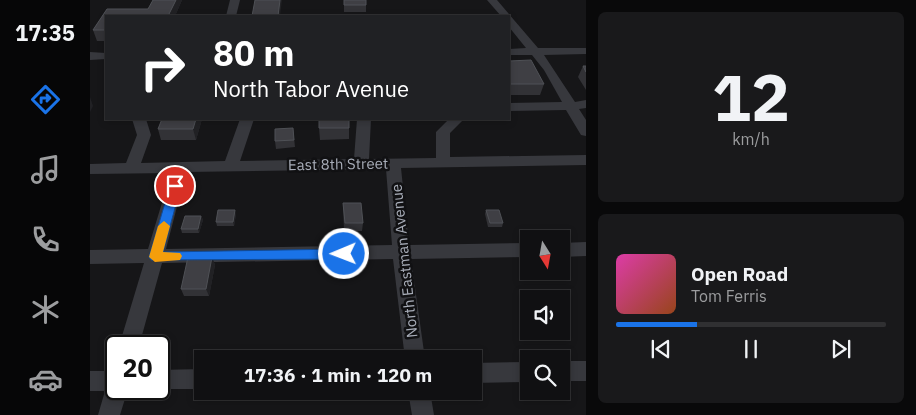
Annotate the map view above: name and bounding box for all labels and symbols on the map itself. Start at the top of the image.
street label: East 8th Street [288,154,388,174]
pin [154,165,196,207]
street label: North Eastman Avenue [386,183,422,339]
position arrow [317,227,369,279]
north arrow [520,230,570,280]
speed limit sign: 20 [105,335,170,400]

